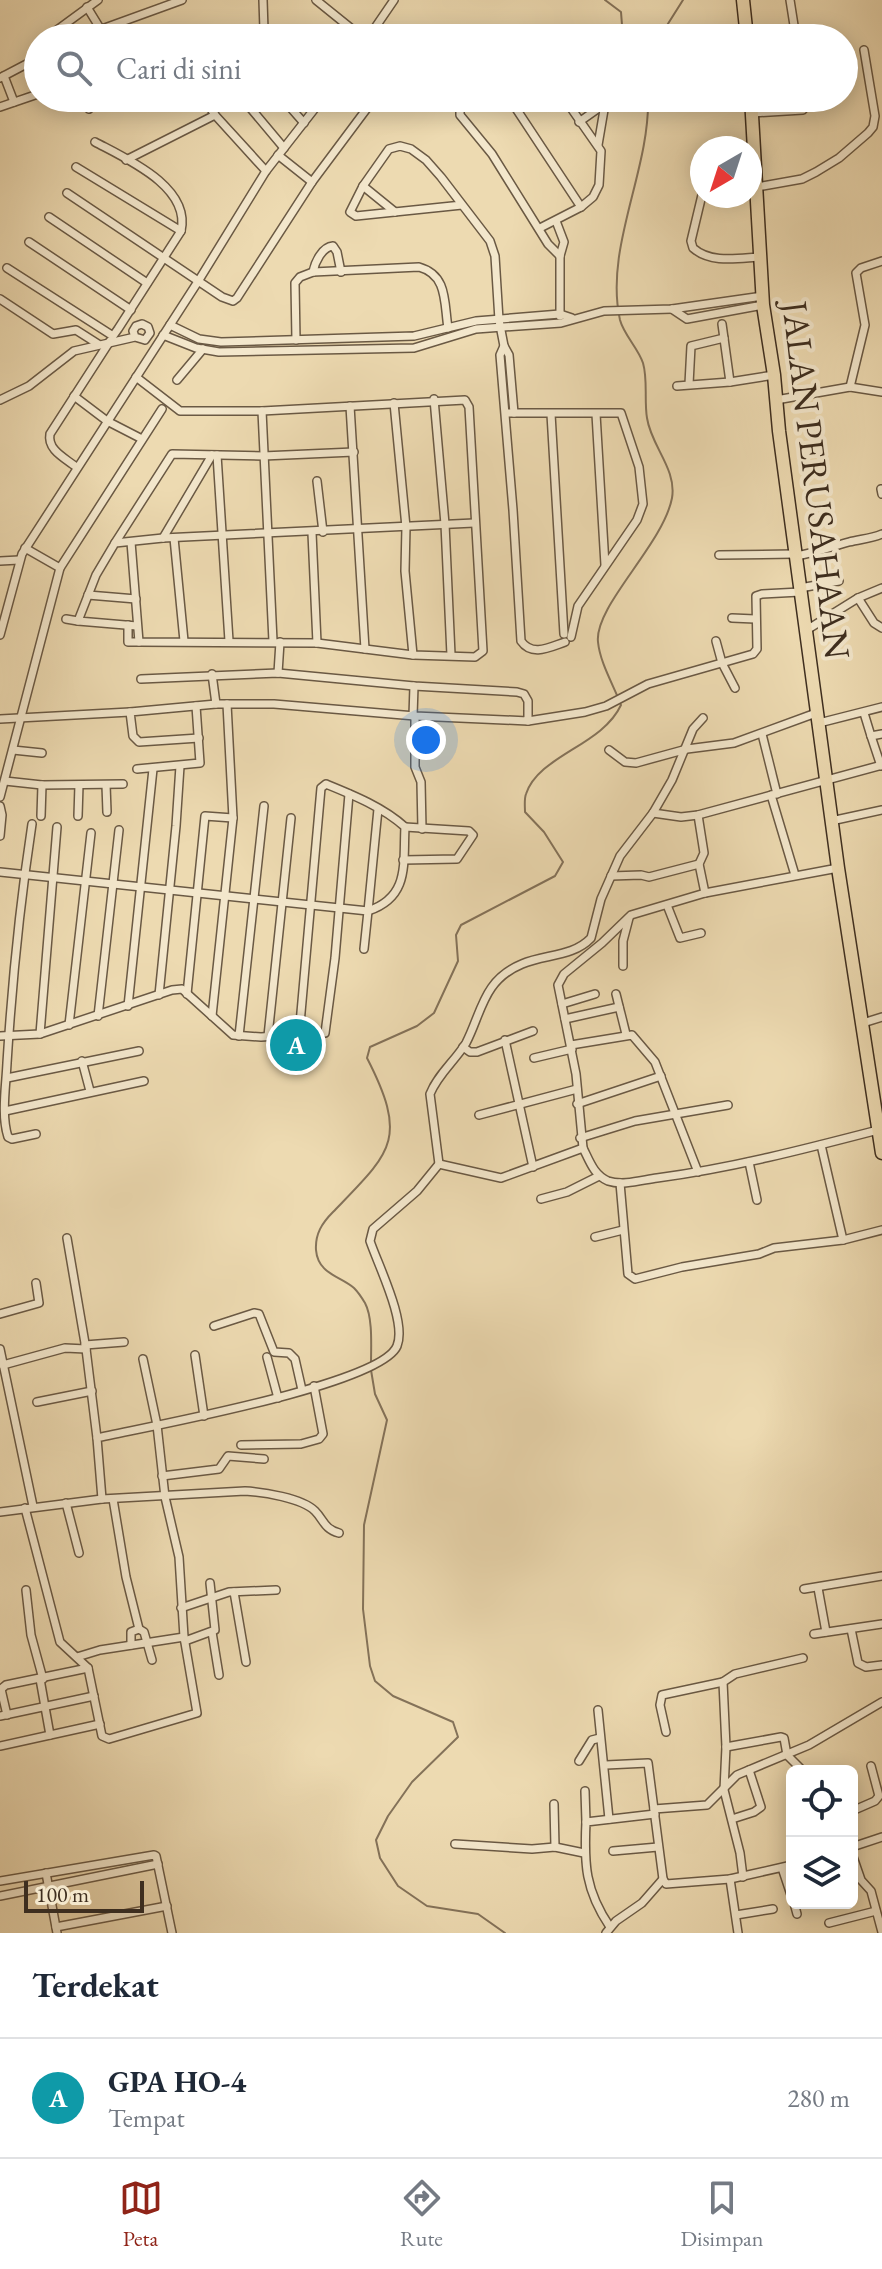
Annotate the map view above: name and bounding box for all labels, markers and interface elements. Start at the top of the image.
search box [24,24,858,112]
icon: search [52,46,96,90]
text: Cari di sini [116,49,241,88]
north arrow [690,136,762,208]
street label: JALAN PERUSAHAAN [771,295,862,662]
your location [406,720,446,760]
pin: A [270,1015,322,1075]
map controls [786,1765,858,1909]
button: locate [786,1765,858,1837]
button: layers [786,1837,858,1909]
scale bar [24,1877,144,1913]
text: 100 m [36,1880,89,1909]
text: Terdekat [32,1963,159,2007]
text: GPA HO-4 [108,2062,246,2101]
text: A [49,2081,67,2115]
text: 280 m [787,2081,850,2115]
text: Tempat [108,2101,185,2135]
tab: Peta [119,2176,163,2253]
tab: Rute [400,2176,444,2253]
tab: Disimpan [681,2176,763,2253]

